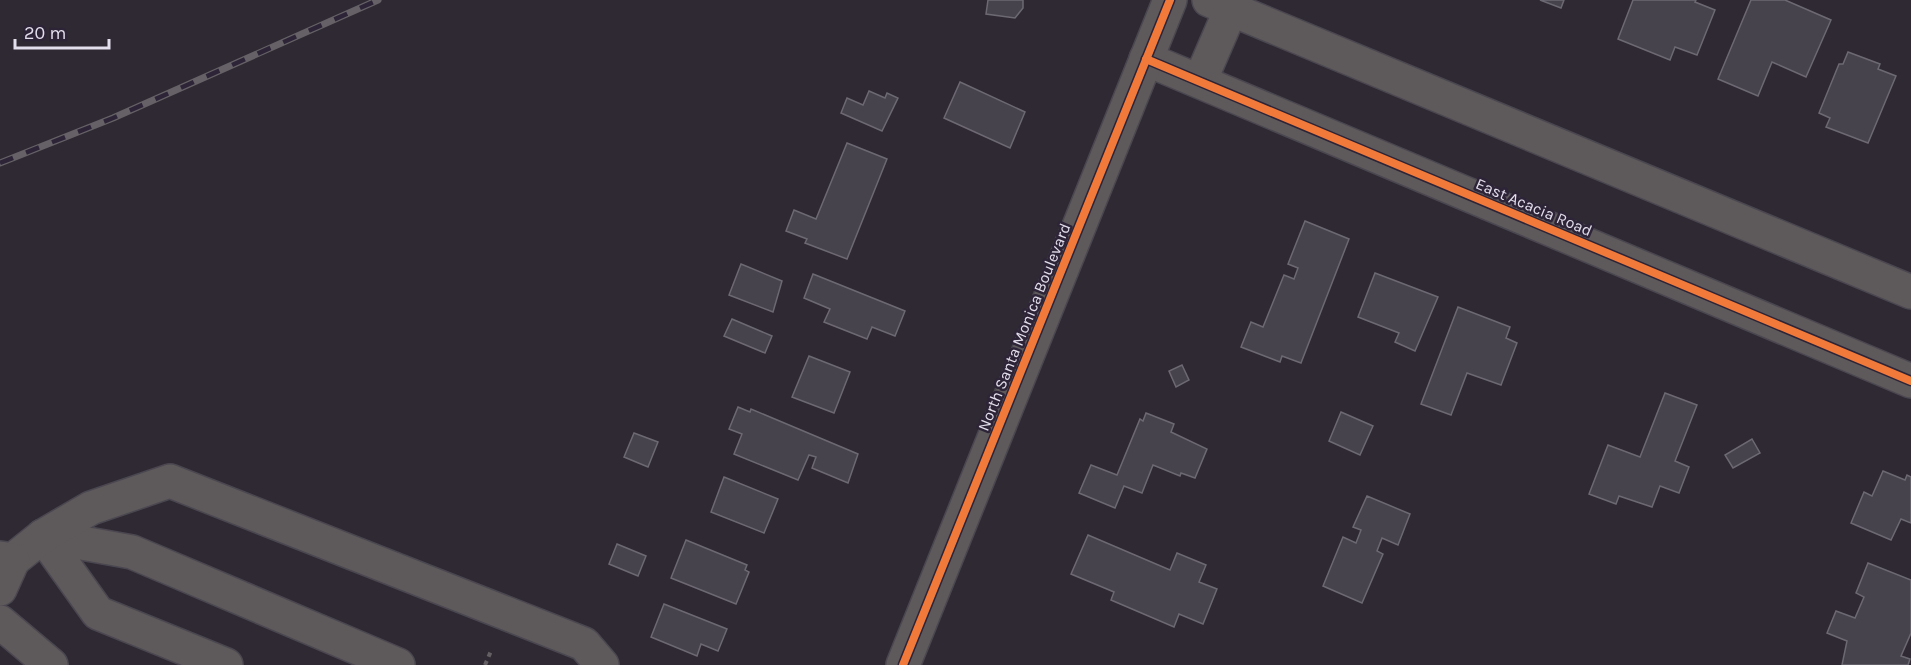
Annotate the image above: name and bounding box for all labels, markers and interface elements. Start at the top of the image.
scale bar [15,12,110,50]
text: 20 m [24,22,66,44]
street label: East Acacia Road [1473,174,1595,240]
street label: North Santa Monica Boulevard [974,220,1074,434]

